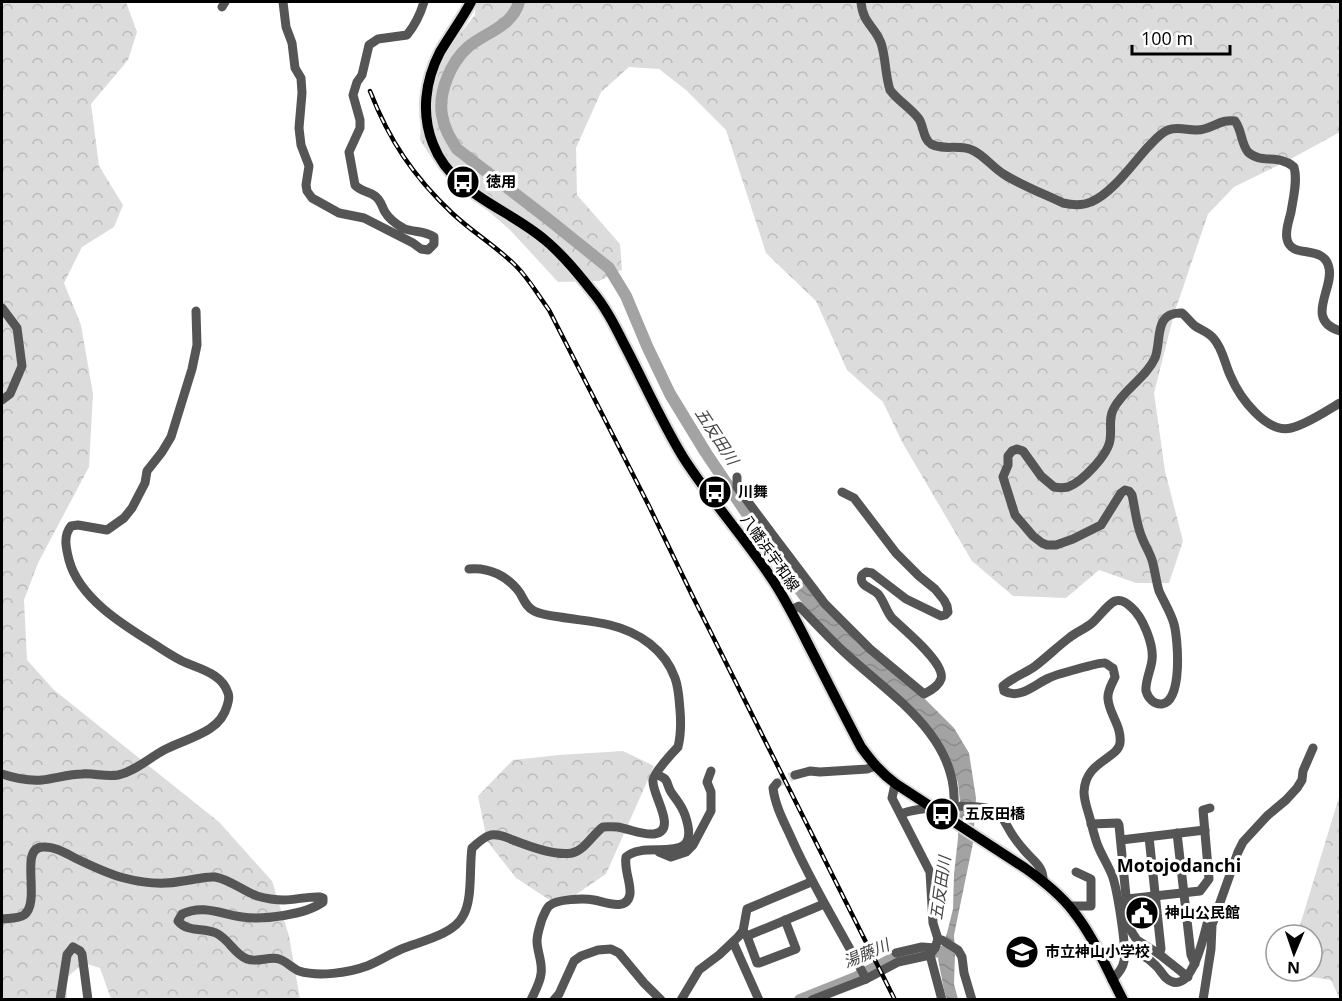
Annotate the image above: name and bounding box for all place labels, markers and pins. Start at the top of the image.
bus stop icon: 徳用 [445,164,481,200]
place label: 徳用 [486,171,516,191]
bus stop icon: 川舞 [697,474,733,510]
place label: 川舞 [738,481,768,501]
bus stop icon: 五反田橋 [924,796,960,832]
place label: 五反田橋 [965,803,1026,823]
public building icon: 神山公民館 [1124,895,1160,931]
place label: 神山公民館 [1164,902,1240,922]
school or university icon: 市立神山小学校 [1004,934,1040,970]
place label: 市立神山小学校 [1045,941,1150,961]

